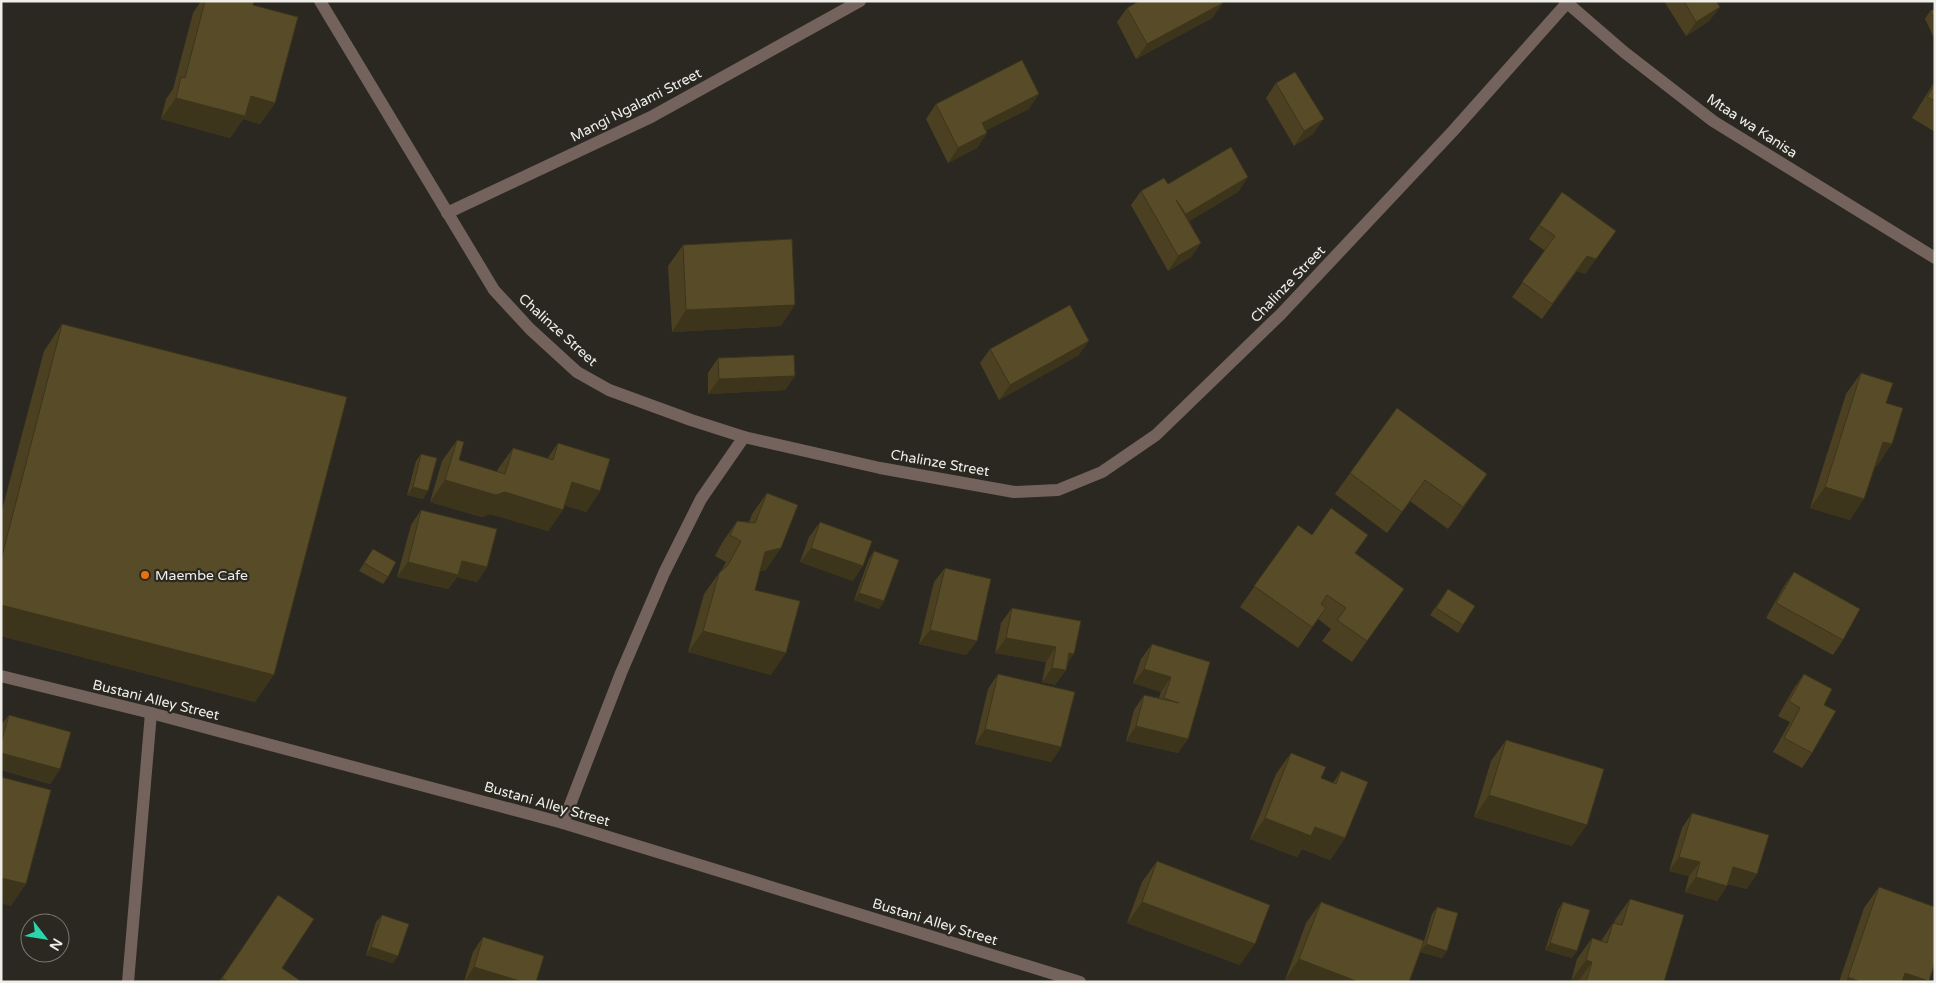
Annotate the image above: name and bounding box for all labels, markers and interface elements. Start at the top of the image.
street label: Mangi Ngalami Street [568,64,705,145]
street label: Mtaa wa Kanisa [1704,90,1800,162]
street label: Chalinze Street [1247,242,1329,326]
street label: Chalinze Street [515,290,601,370]
street label: Chalinze Street [889,446,991,480]
place label: Maembe Cafe [155,567,248,584]
marker: Maembe Cafe [139,569,151,581]
street label: Bustani Alley Street [91,676,222,724]
street label: Bustani Alley Street [482,778,612,830]
street label: Bustani Alley Street [870,895,1000,949]
north arrow [20,913,70,963]
text: N [46,935,66,954]

